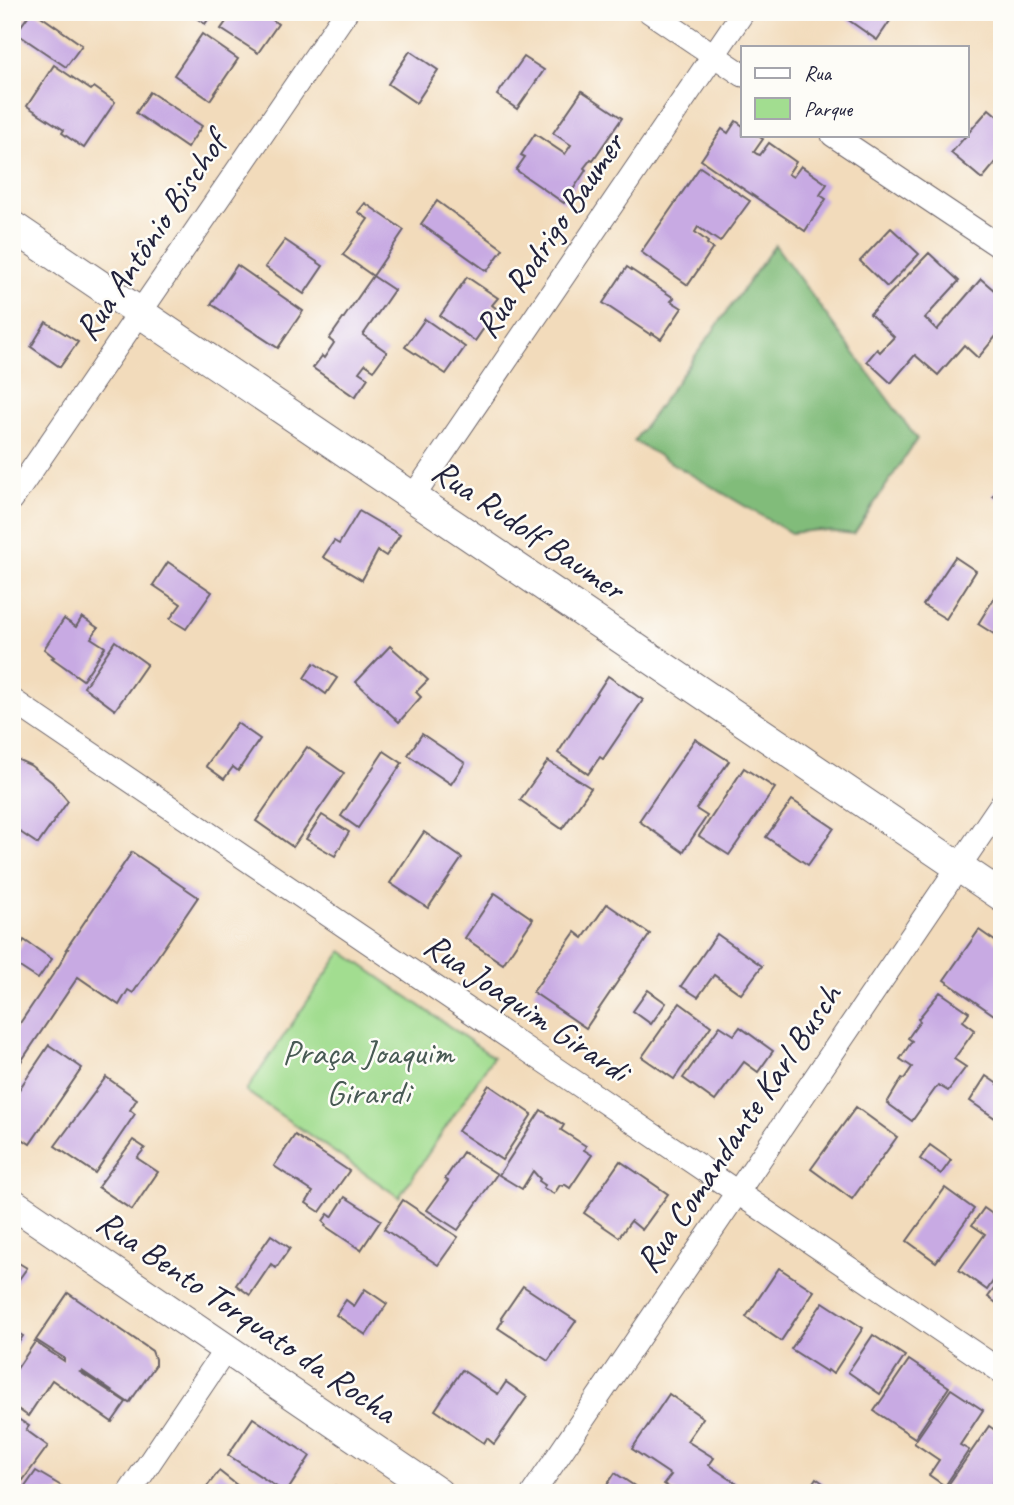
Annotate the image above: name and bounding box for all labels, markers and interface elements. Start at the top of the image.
legend [741,46,968,136]
text: Rua [804,60,832,86]
text: Parque [804,96,853,122]
street label: Rua Antônio Bischof [64,118,240,349]
street label: Rua Rodrigo Baumer [464,122,636,347]
street label: Rua Rudolf Baumer [424,448,636,612]
street label: Rua Joaquim Girardi [416,922,641,1095]
street label: Rua Comandante Karl Busch [625,974,853,1281]
park label: Praça Joaquim Girardi [282,1030,456,1115]
street label: Rua Bento Torquato da Rocha [88,1199,407,1435]

